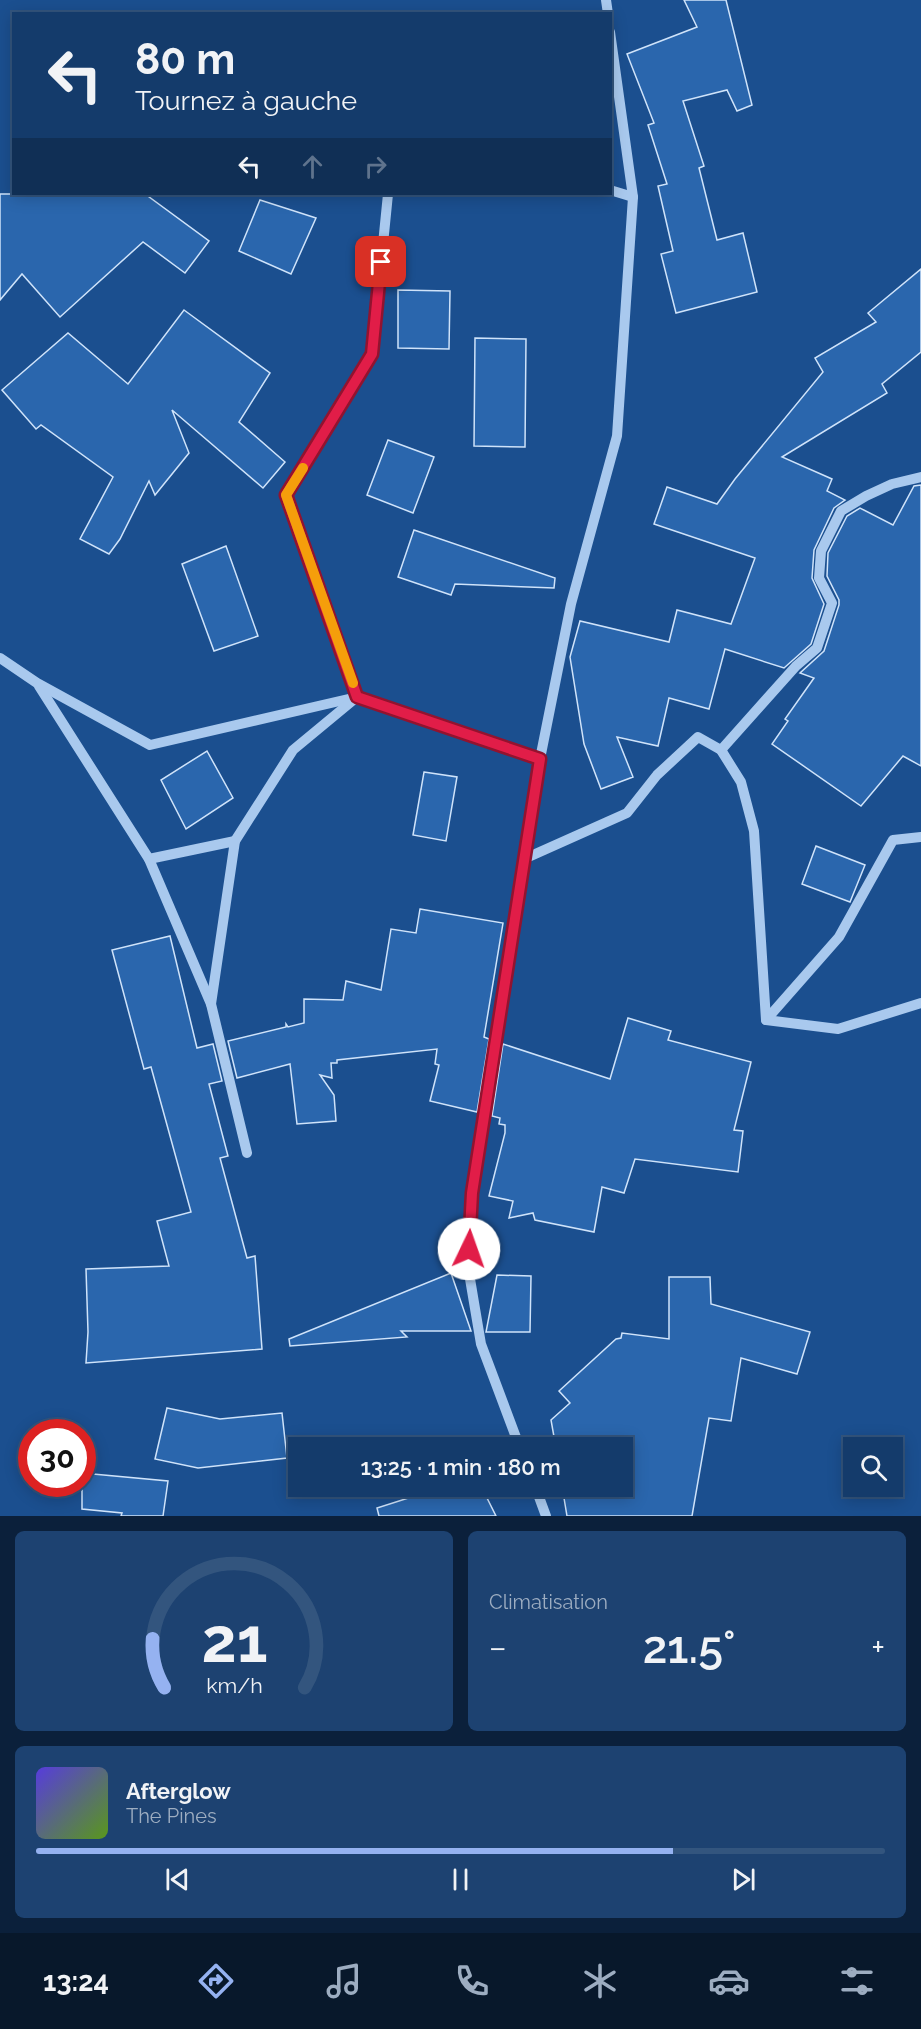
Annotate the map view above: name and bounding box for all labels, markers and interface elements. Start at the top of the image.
text: 80 m [135,35,235,84]
icon: left [36,36,114,114]
text: Tournez à gauche [135,85,357,116]
icon: left [233,150,266,183]
icon: ahead [296,150,329,183]
icon: right [359,150,392,183]
pin [355,236,406,287]
icon: arrive [364,245,397,278]
position arrow [437,1217,501,1281]
speed limit sign: 30 [18,1419,96,1497]
map controls [843,1437,903,1497]
button: search [843,1437,903,1497]
text: 13:25 · 1 min · 180 m [360,1454,561,1480]
text: Climatisation [489,1590,608,1614]
text: 21 [201,1603,267,1677]
text: 21.5° [643,1621,735,1674]
text: − [489,1628,507,1667]
text: + [871,1628,885,1667]
text: km/h [206,1673,262,1698]
text: Afterglow [126,1778,231,1804]
text: The Pines [126,1804,217,1828]
icon: previous [161,1863,194,1896]
icon: pause [444,1863,477,1896]
icon: next [727,1863,760,1896]
icon: directions [195,1960,237,2002]
icon: music [323,1960,365,2002]
icon: phone [451,1960,493,2002]
icon: climate [579,1960,621,2002]
icon: car [708,1960,750,2002]
icon: filters [836,1960,878,2002]
text: 13:24 [43,1966,109,1997]

